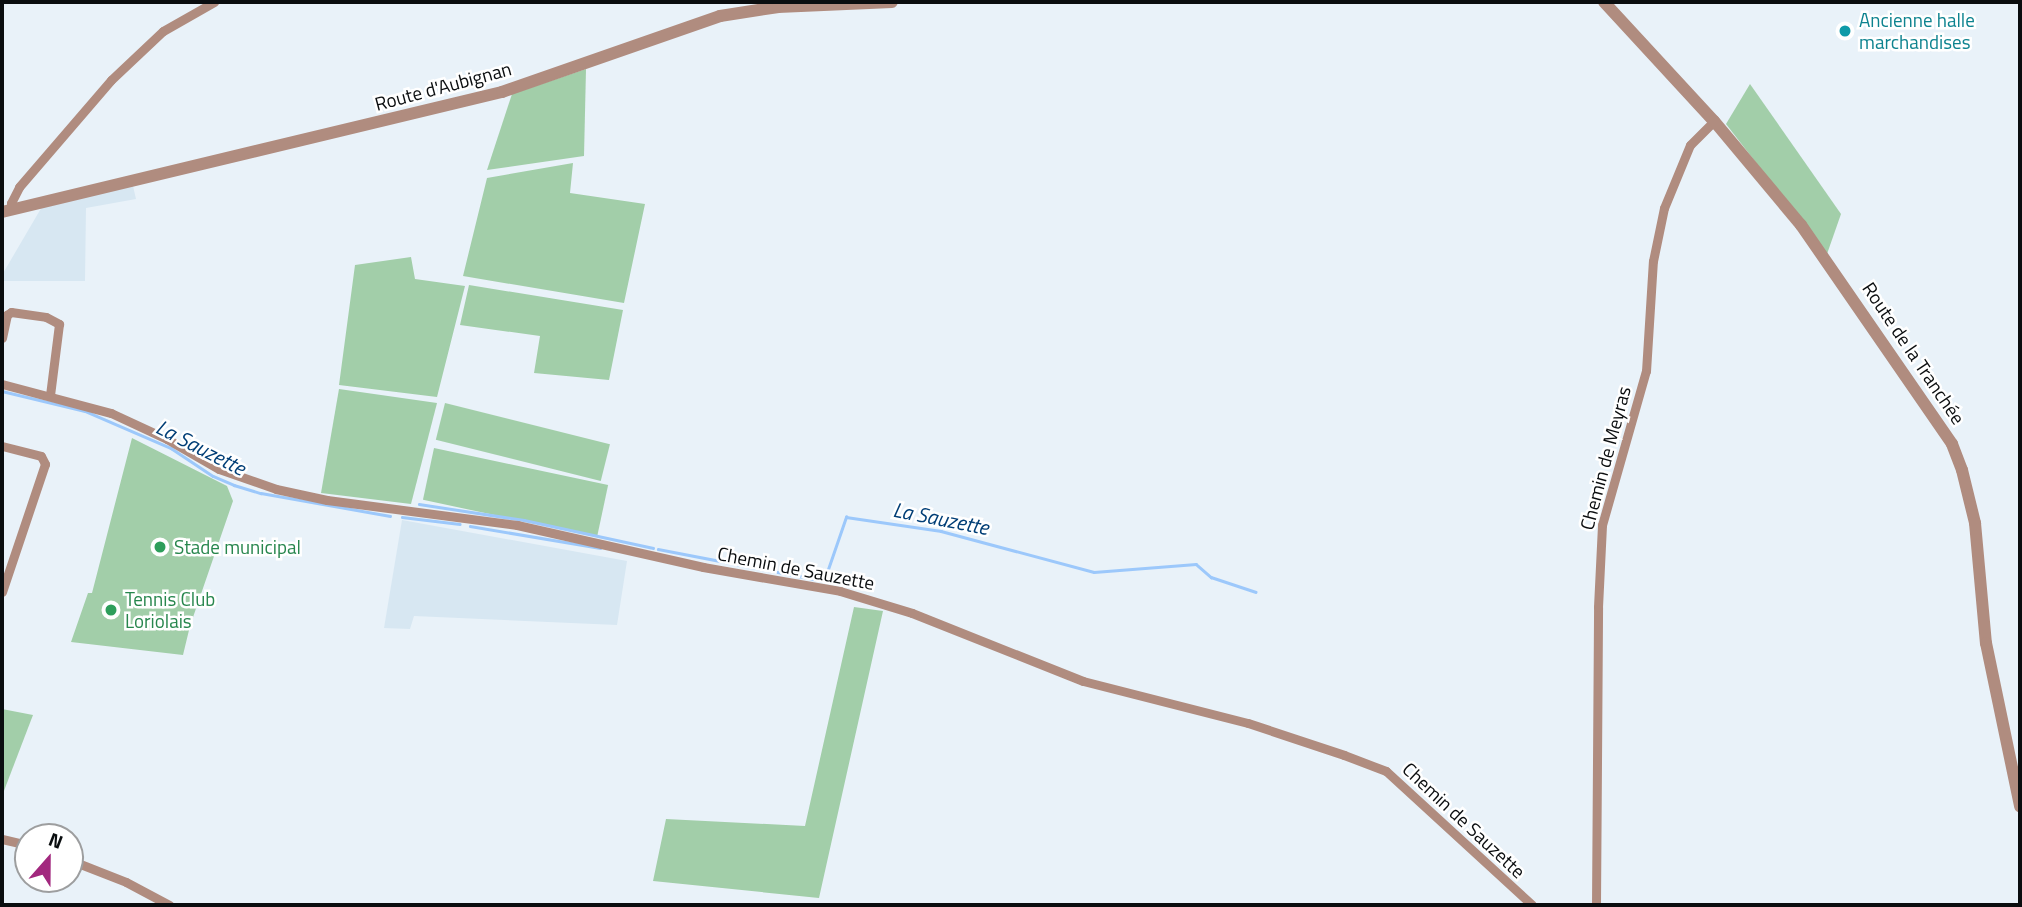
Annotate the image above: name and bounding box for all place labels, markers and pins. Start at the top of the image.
place label: Ancienne halle marchandises [1859,9,1975,53]
marker: Ancienne halle marchandises [1837,23,1853,39]
place label: Stade municipal [174,536,301,558]
marker: Stade municipal [152,539,168,555]
place label: Tennis Club Loriolais [125,588,215,632]
marker: Tennis Club Loriolais [103,602,119,618]

